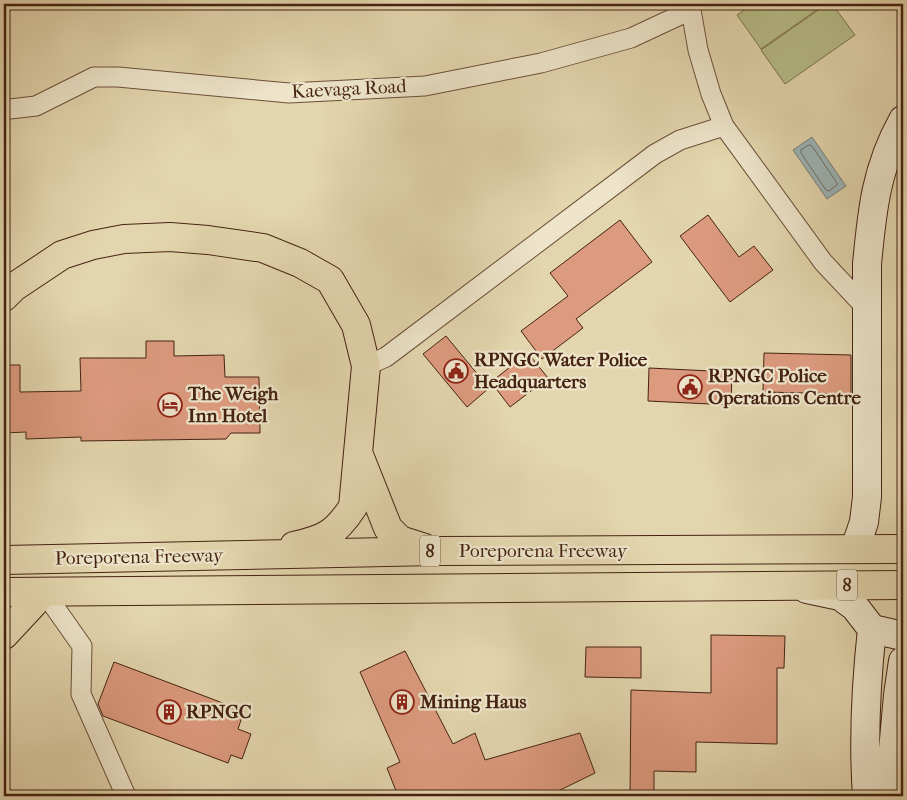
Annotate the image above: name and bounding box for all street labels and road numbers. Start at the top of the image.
street label: Kaevaga Road [291,75,408,103]
road number: 8 [420,536,440,566]
street label: Poreporena Freeway [459,540,628,562]
street label: Poreporena Freeway [55,545,224,569]
road number: 8 [837,570,857,600]

